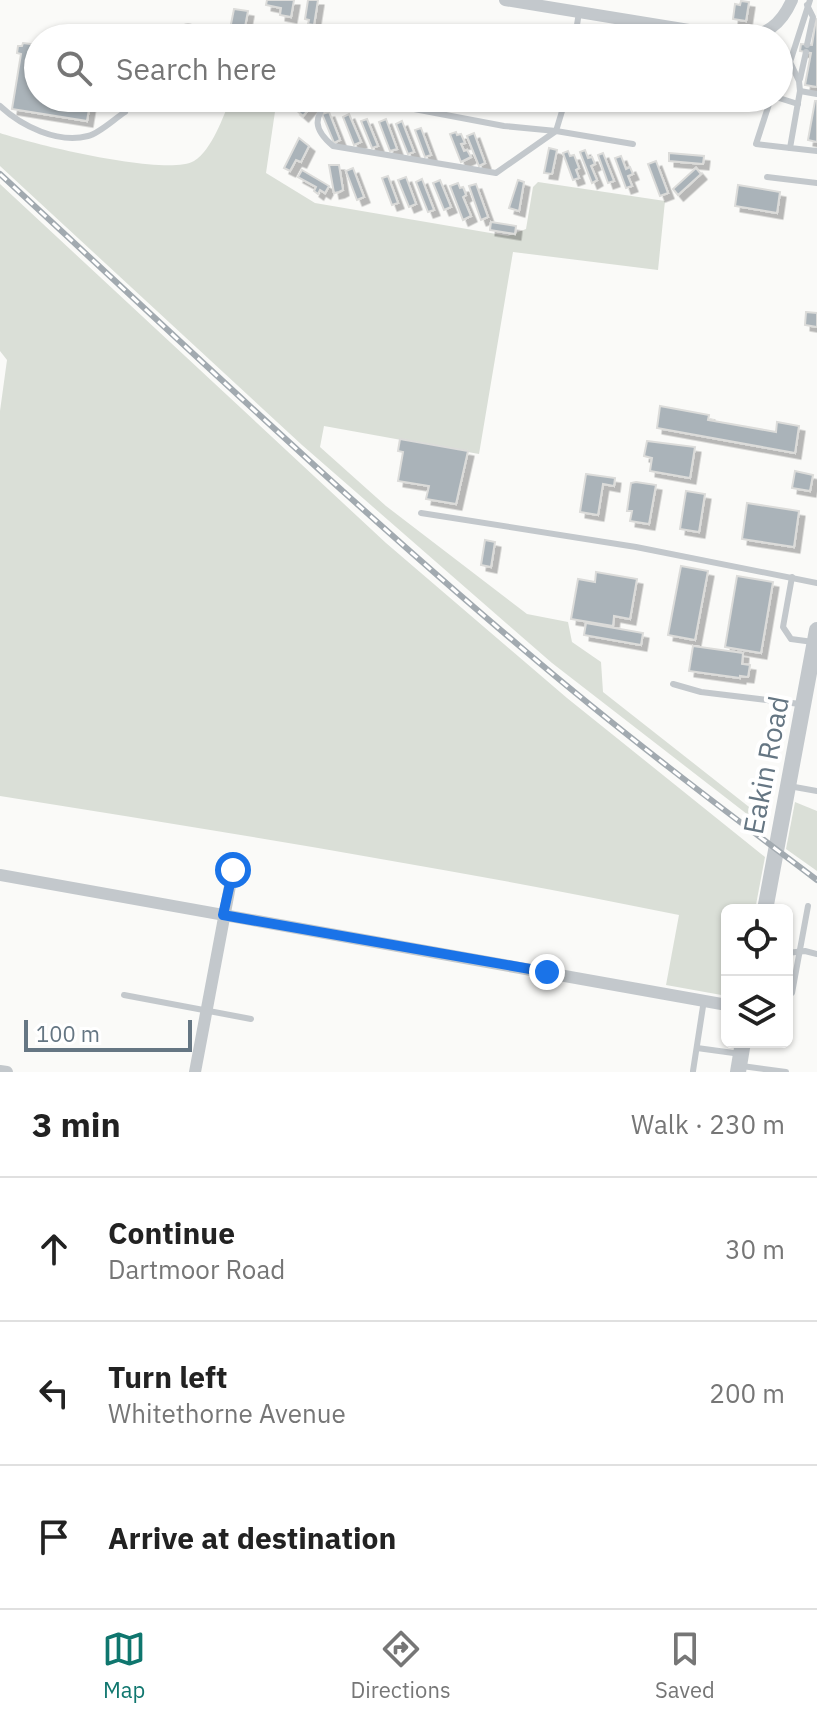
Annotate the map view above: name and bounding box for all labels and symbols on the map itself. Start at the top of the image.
street label: Eakin Road [734,693,797,837]
route start [215,852,251,888]
route end [529,954,565,990]
scale bar [24,1016,192,1052]

